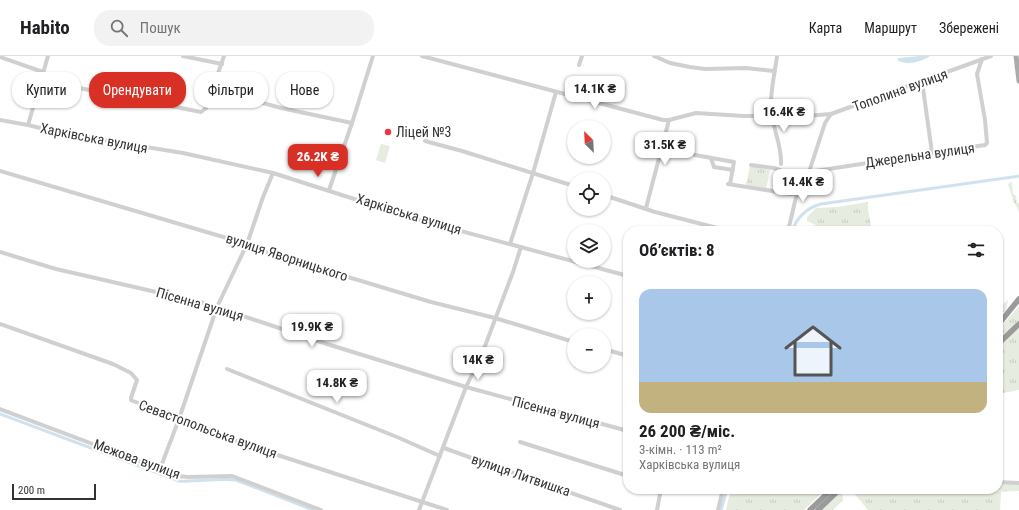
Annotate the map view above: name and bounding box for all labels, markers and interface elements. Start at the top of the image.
search box [94,10,374,46]
text: Habito [20,16,70,39]
icon: search [108,17,130,39]
text: Пошук [140,19,181,37]
text: Карта [809,20,842,36]
text: Маршрут [864,20,917,36]
text: Збережені [939,20,999,36]
street label: Тополина вулиця [850,65,950,115]
chip: Купити [12,72,81,108]
chip: Орендувати [89,72,186,108]
chip: Фільтри [194,72,268,108]
chip: Нове [276,72,333,108]
pin: 14.1K ₴ [558,76,632,110]
text: 14.1K ₴ [574,81,616,96]
pin: 16.4K ₴ [747,99,821,133]
text: 16.4K ₴ [763,104,805,119]
street label: Харківська вулиця [39,120,149,156]
north arrow [567,120,611,164]
map controls [567,120,611,372]
place label: Ліцей №3 [396,124,451,140]
marker: Ліцей №3 [383,127,393,137]
pin: 31.5K ₴ [628,132,702,166]
text: 31.5K ₴ [644,137,686,152]
street label: Джерельна вулиця [864,139,976,171]
pin: 26.2K ₴ [281,144,355,178]
text: 26.2K ₴ [297,149,339,164]
pin: 14.4K ₴ [766,169,840,203]
button: locate [567,172,611,216]
text: 14.4K ₴ [782,174,824,189]
street label: Харківська вулиця [354,190,464,238]
button: layers [567,224,611,268]
street label: вулиця Яворницького [224,230,350,284]
icon: filters [965,239,987,261]
text: Об’єктів: 8 [639,240,715,260]
button: + [567,276,611,320]
street label: Пісенна вулиця [155,284,245,324]
pin: 19.9K ₴ [275,314,349,348]
icon: home [777,315,849,387]
text: 19.9K ₴ [291,319,333,334]
button: − [567,328,611,372]
pin: 14K ₴ [450,347,506,381]
text: 14K ₴ [462,352,494,367]
pin: 14.8K ₴ [300,370,374,404]
text: 14.8K ₴ [316,375,358,390]
street label: Пісенна вулиця [510,393,602,431]
street label: Севастопольська вулиця [137,396,279,462]
text: 26 200 ₴/міс. [639,421,735,441]
street label: Межова вулиця [91,436,183,482]
text: 3-кімн. · 113 m² [639,442,722,457]
street label: вулиця Литвишка [470,451,572,499]
text: Харківська вулиця [639,457,740,472]
scale bar [12,482,96,501]
text: 200 m [18,484,45,497]

